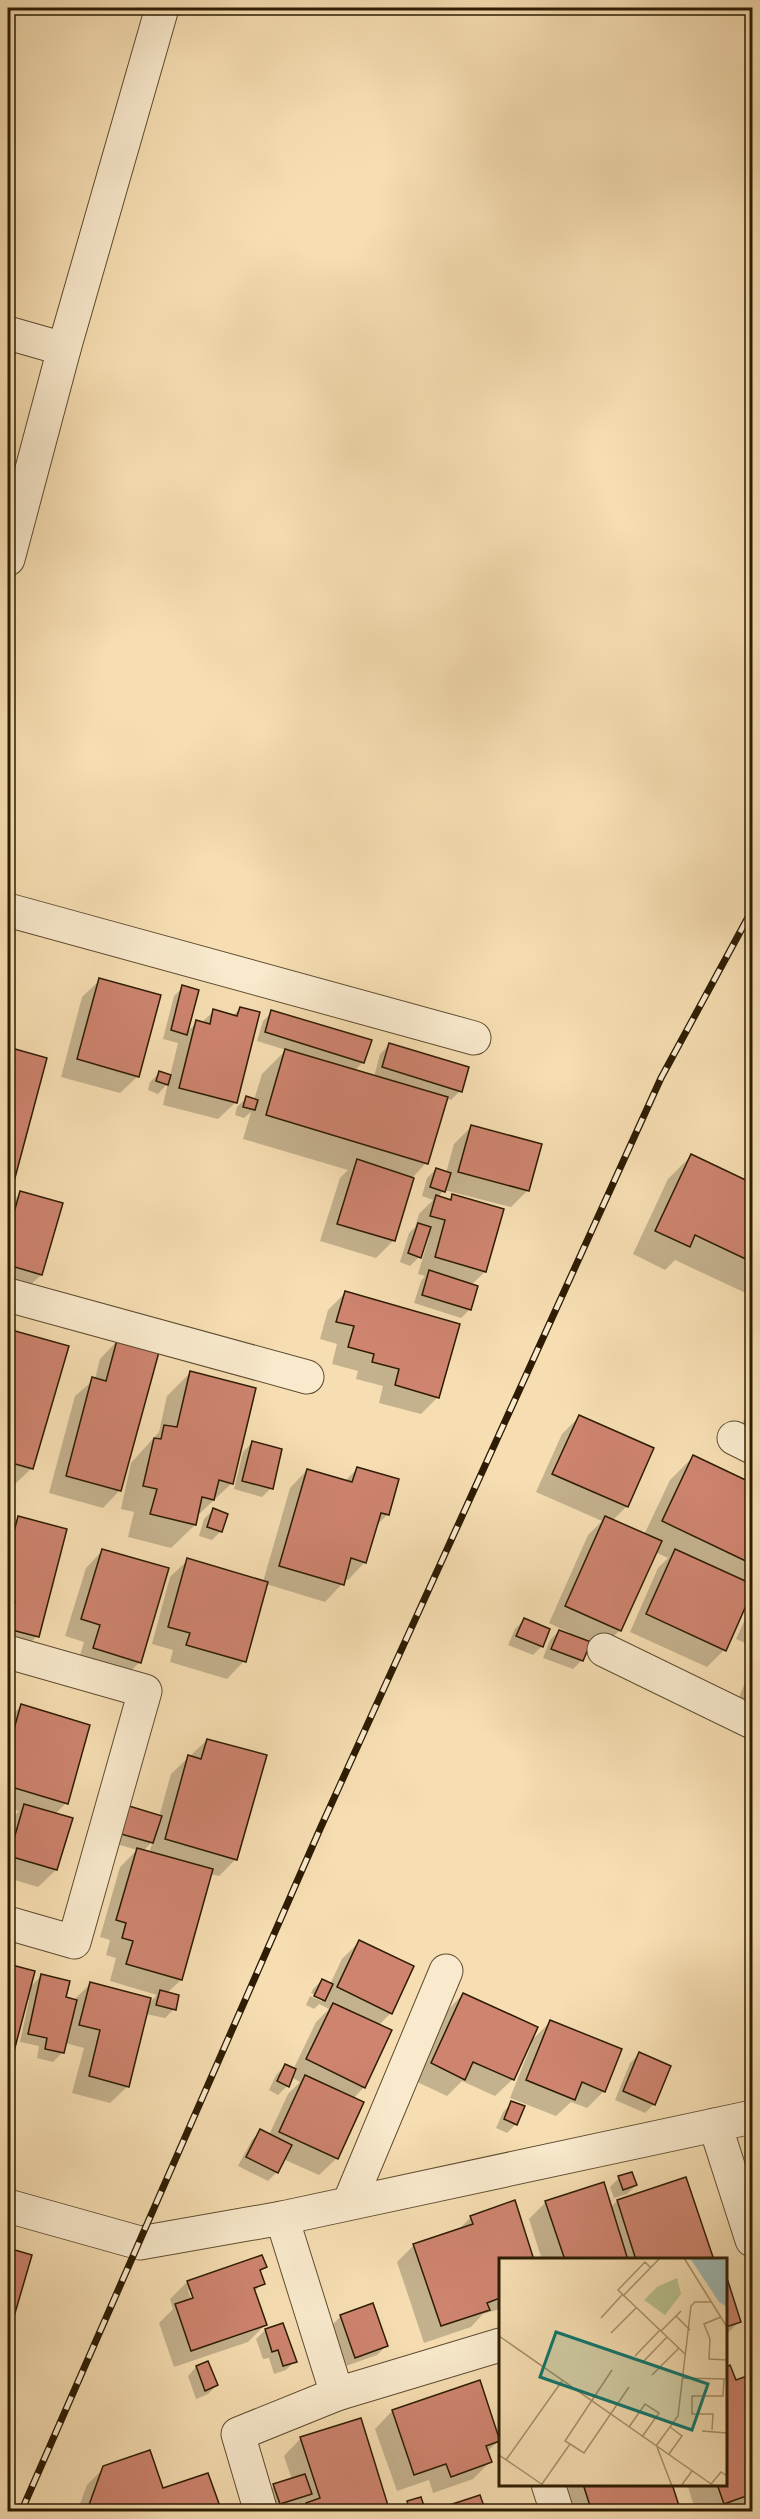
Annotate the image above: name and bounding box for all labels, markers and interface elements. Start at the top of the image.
inset map [499,2258,727,2486]

